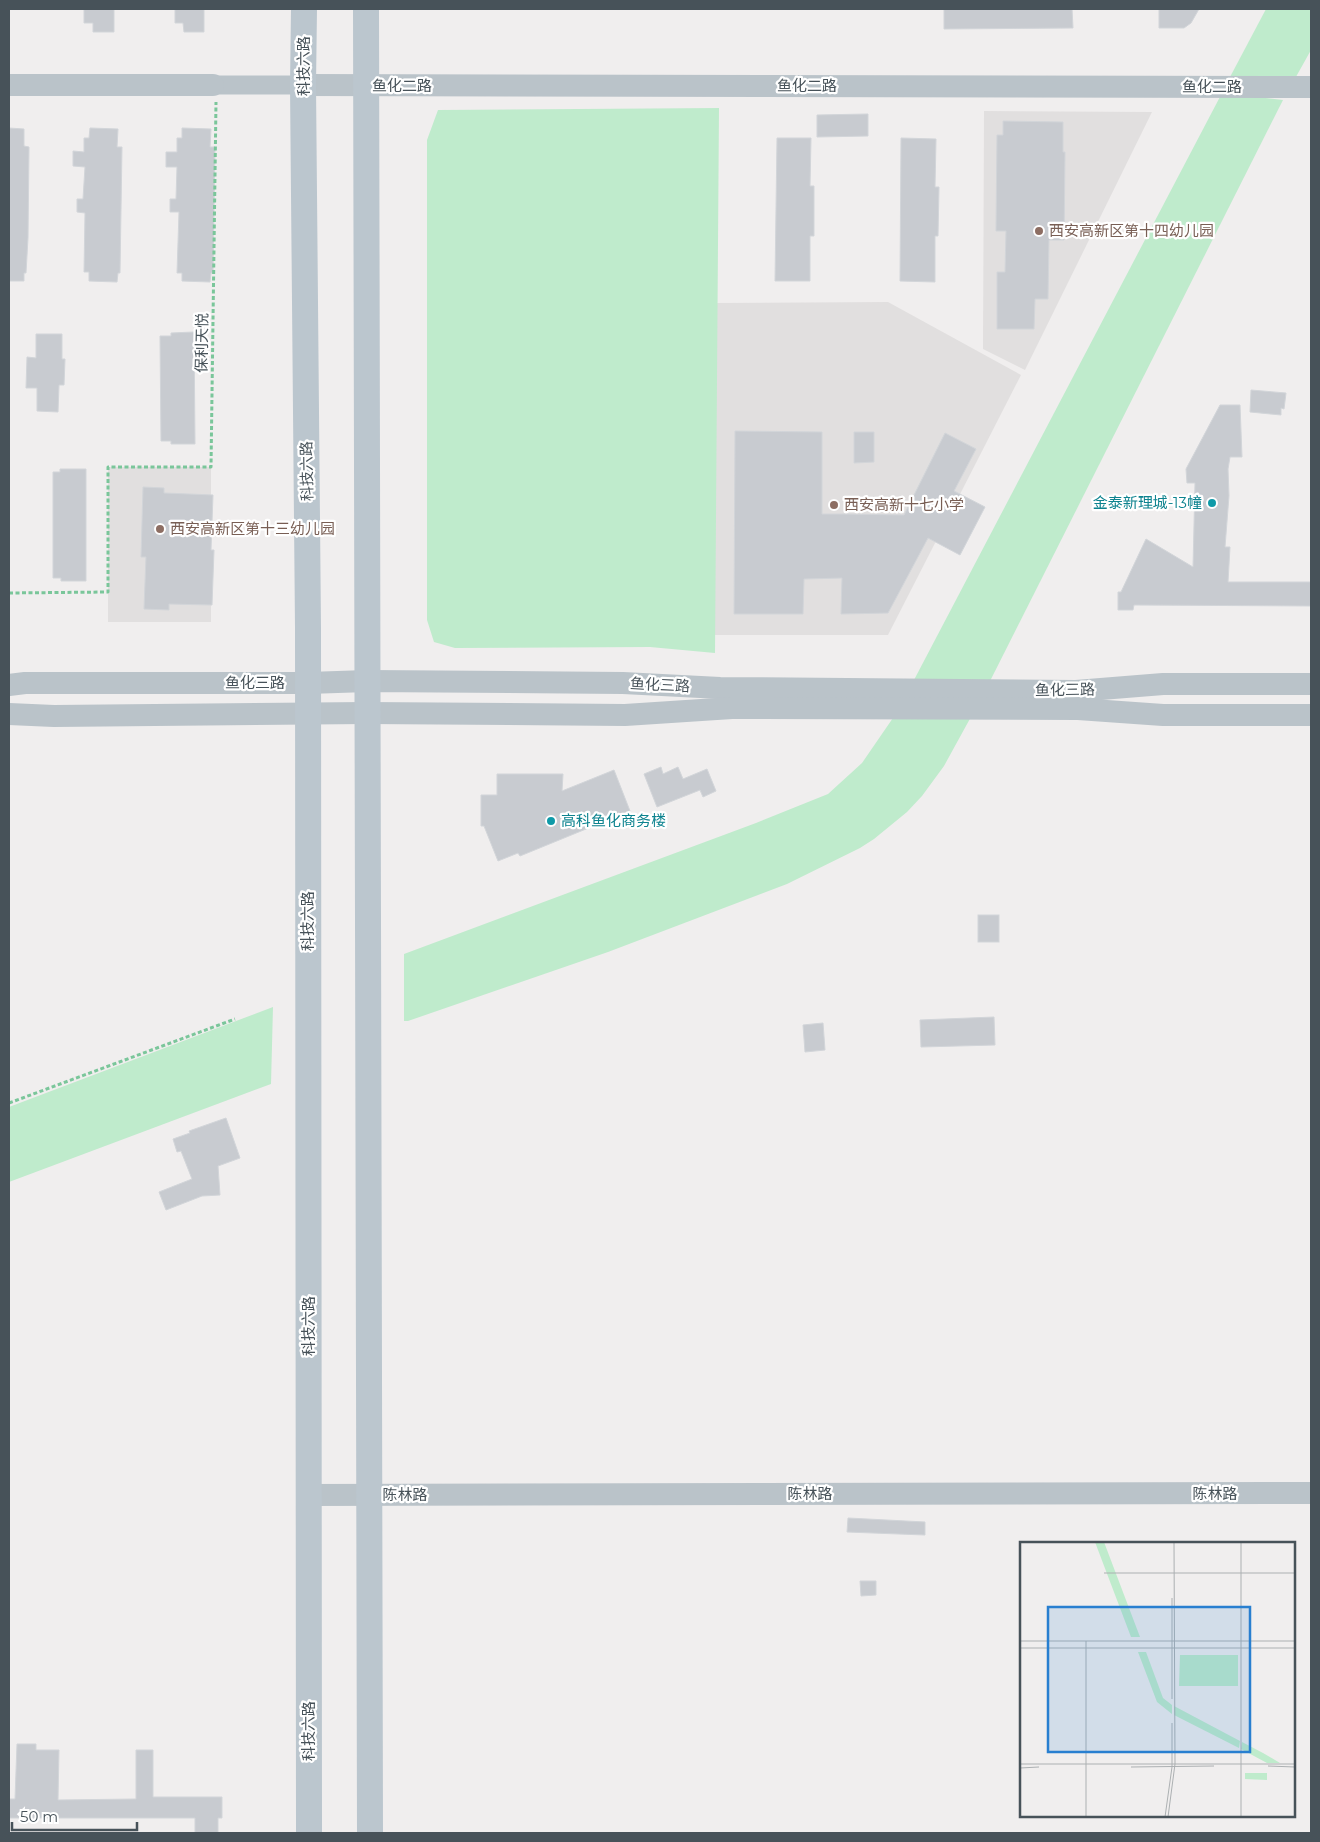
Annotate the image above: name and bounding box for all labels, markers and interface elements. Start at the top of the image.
street label: 科技六路 [294,36,313,96]
street label: 鱼化二路 [372,76,432,95]
street label: 鱼化二路 [777,76,837,95]
street label: 鱼化二路 [1182,77,1242,96]
place label: 西安高新区第十四幼儿园 [1049,221,1214,240]
marker: 西安高新区第十四幼儿园 [1033,225,1045,237]
street label: 保利天悦 [191,313,212,373]
street label: 科技六路 [296,441,317,501]
place label: 金泰新理城-13幢 [1093,493,1202,512]
place label: 西安高新十七小学 [844,495,964,514]
marker: 金泰新理城-13幢 [1206,497,1218,509]
marker: 西安高新十七小学 [828,499,840,511]
place label: 西安高新区第十三幼儿园 [170,519,335,538]
marker: 西安高新区第十三幼儿园 [154,523,166,535]
street label: 鱼化三路 [225,673,285,692]
street label: 鱼化三路 [630,673,690,696]
street label: 鱼化三路 [1035,679,1095,700]
place label: 高科鱼化商务楼 [561,811,666,830]
marker: 高科鱼化商务楼 [545,815,557,827]
street label: 科技六路 [298,891,317,951]
street label: 科技六路 [299,1296,318,1356]
street label: 陈林路 [787,1484,833,1503]
street label: 陈林路 [1192,1484,1238,1503]
street label: 陈林路 [382,1485,428,1504]
inset map [1020,1542,1295,1817]
street label: 科技六路 [299,1701,318,1761]
scale bar [12,1800,138,1832]
text: 50 m [20,1807,58,1826]

